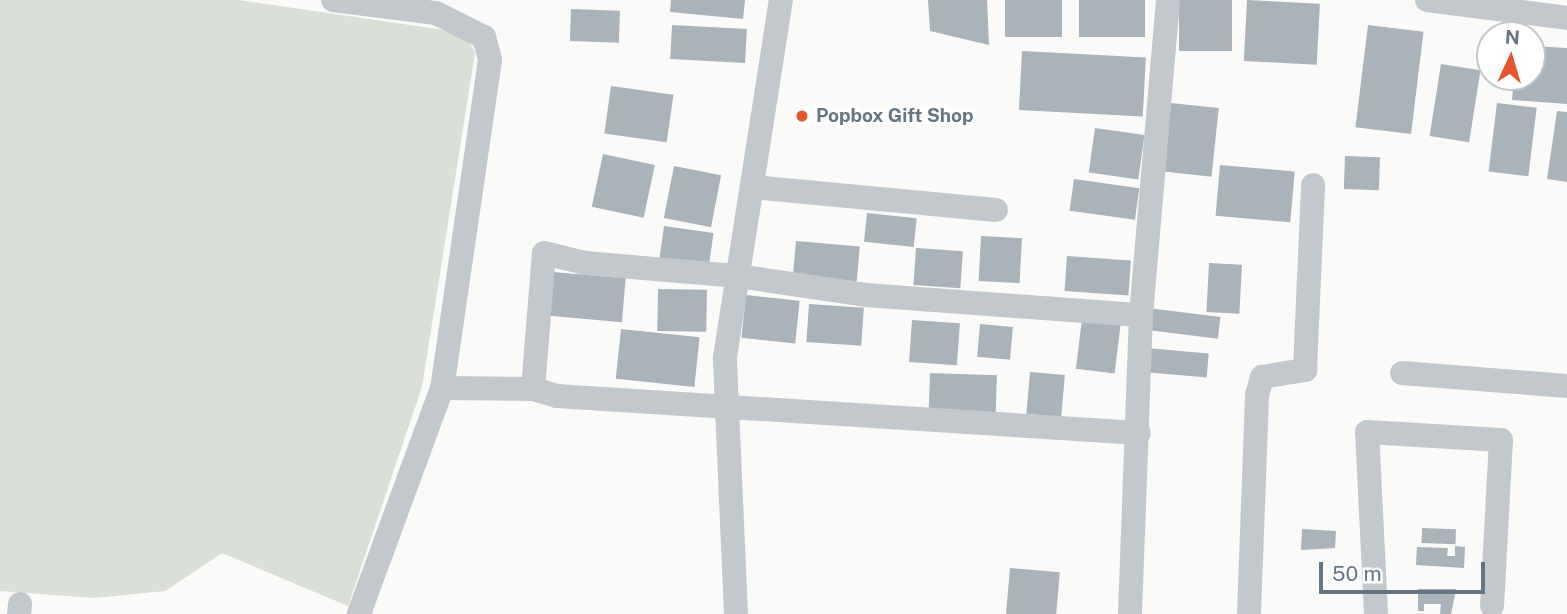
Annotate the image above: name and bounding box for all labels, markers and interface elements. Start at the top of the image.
north arrow [1476,21,1546,91]
text: N [1504,26,1520,49]
place label: Popbox Gift Shop [816,105,974,127]
marker: Popbox Gift Shop [794,108,810,124]
scale bar [1322,548,1488,592]
text: 50 m [1332,561,1382,586]

